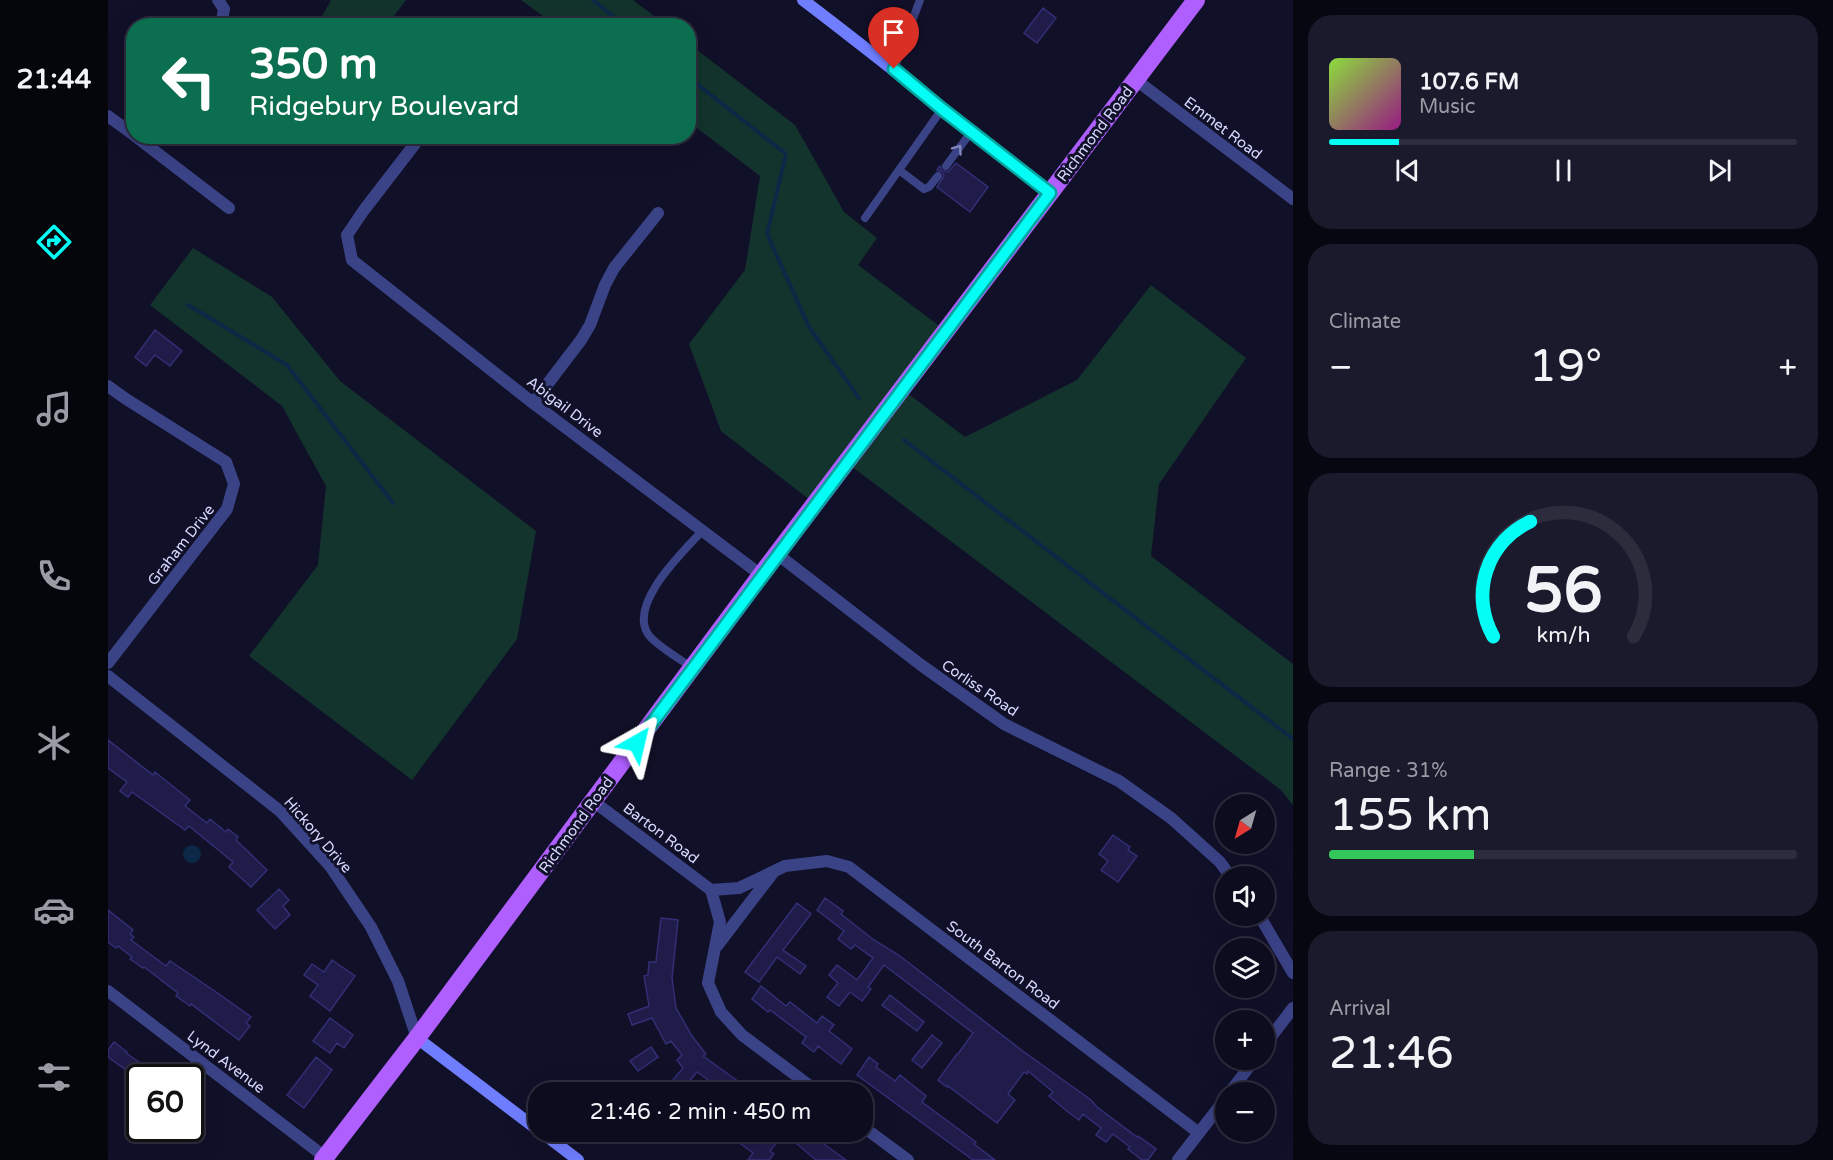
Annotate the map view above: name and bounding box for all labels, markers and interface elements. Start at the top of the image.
pin [868,7,919,69]
icon: arrive [877,16,910,49]
text: 350 m [249,39,378,90]
icon: left [150,42,228,120]
text: 21:44 [17,63,91,96]
text: 107.6 FM [1419,69,1519,95]
street label: Richmond Road [1053,83,1137,185]
text: Ridgebury Boulevard [249,90,519,123]
street label: Emmet Road [1181,93,1265,163]
text: Music [1419,95,1475,119]
one-way arrow [951,144,962,155]
icon: previous [1391,154,1424,187]
icon: pause [1547,154,1580,187]
icon: next [1703,154,1736,187]
icon: directions [33,221,75,263]
text: Climate [1329,310,1401,334]
text: 19° [1529,340,1602,394]
text: − [1329,348,1353,387]
text: + [1778,348,1797,387]
street label: Abigail Drive [523,373,607,441]
icon: music [33,388,75,430]
street label: Graham Drive [144,501,218,589]
text: 56 [1524,554,1602,629]
icon: phone [33,555,75,597]
text: km/h [1536,622,1590,648]
street label: Corliss Road [938,656,1022,720]
position arrow [605,711,669,775]
icon: climate [33,722,75,764]
text: Range · 31% [1329,759,1448,783]
street label: Richmond Road [535,773,617,877]
text: 155 km [1329,789,1491,843]
street label: Hickory Drive [280,793,356,877]
north arrow [1215,794,1275,854]
map controls [1215,794,1275,1142]
street label: Barton Road [620,799,702,867]
button: sound [1215,866,1275,926]
icon: car [33,889,75,931]
street label: South Barton Road [943,917,1063,1013]
button: layers [1215,938,1275,998]
text: Arrival [1329,997,1391,1021]
button: + [1215,1010,1275,1070]
street label: Lynd Avenue [183,1027,269,1097]
text: 21:46 [1329,1027,1454,1081]
icon: filters [33,1056,75,1098]
speed limit sign: 60 [126,1064,204,1142]
button: − [1215,1082,1275,1142]
text: 21:46 · 2 min · 450 m [590,1099,811,1125]

